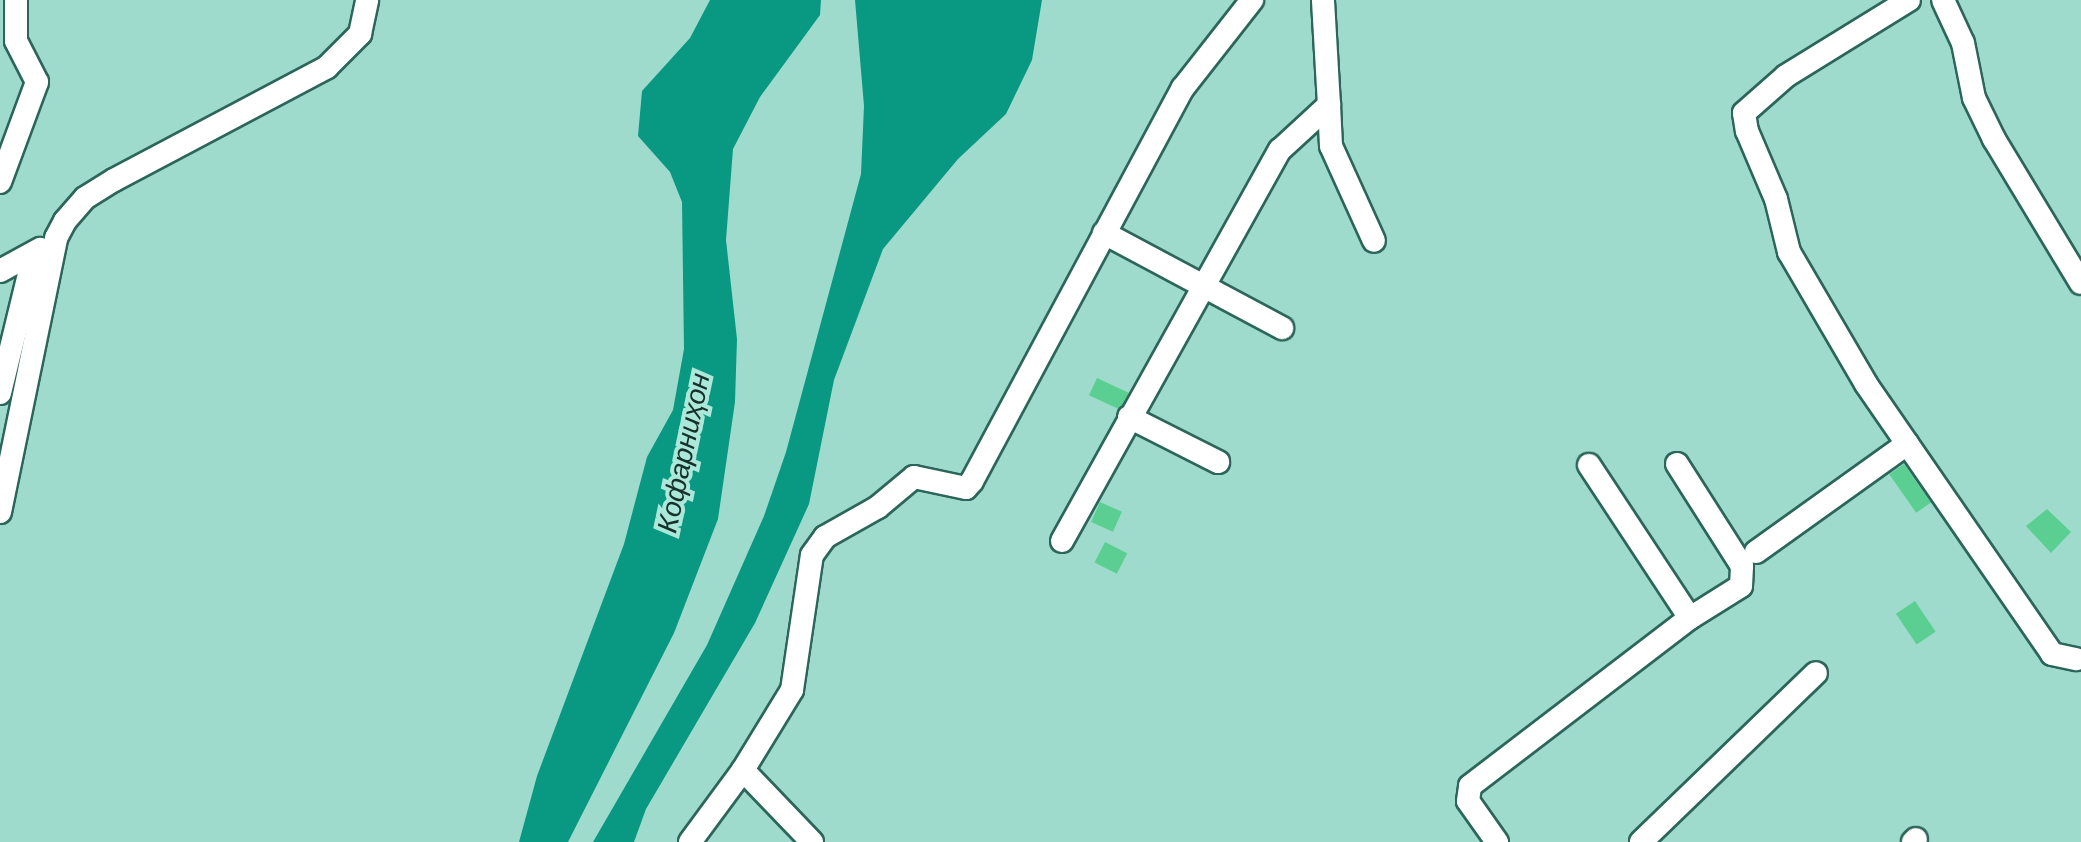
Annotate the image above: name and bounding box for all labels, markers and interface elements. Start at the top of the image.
water label: Кофарниҳон [651,370,717,536]

